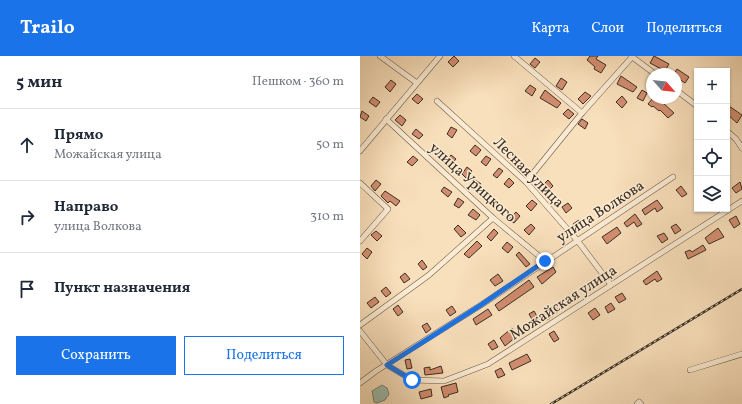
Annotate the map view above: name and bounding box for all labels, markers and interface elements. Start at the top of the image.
text: Trailo [20,15,75,41]
text: Карта [531,19,569,38]
text: Слои [591,19,624,38]
text: Поделиться [646,19,722,38]
north arrow [646,68,682,104]
map controls [694,68,730,212]
button: + [694,68,730,104]
text: 5 мин [16,71,62,94]
text: Пешком · 360 m [252,73,344,91]
button: − [694,104,730,140]
text: Прямо [54,125,103,146]
street label: Лесная улица [488,133,568,213]
icon: ahead [16,134,38,156]
text: 50 m [316,136,344,154]
street label: улица Урицкого [424,138,520,228]
button: locate [694,140,730,176]
text: Можайская улица [54,146,162,164]
street label: улица Волкова [553,176,649,249]
button: layers [694,176,730,212]
text: Направо [54,197,118,218]
icon: right [16,206,38,228]
text: 310 m [310,208,344,226]
text: улица Волкова [54,218,142,236]
route end [536,252,554,270]
street label: Можайская улица [506,261,622,346]
icon: arrive [16,278,38,300]
text: Пункт назначения [54,278,190,299]
button: Сохранить [16,336,176,375]
button: Поделиться [184,336,344,375]
route start [403,371,421,389]

